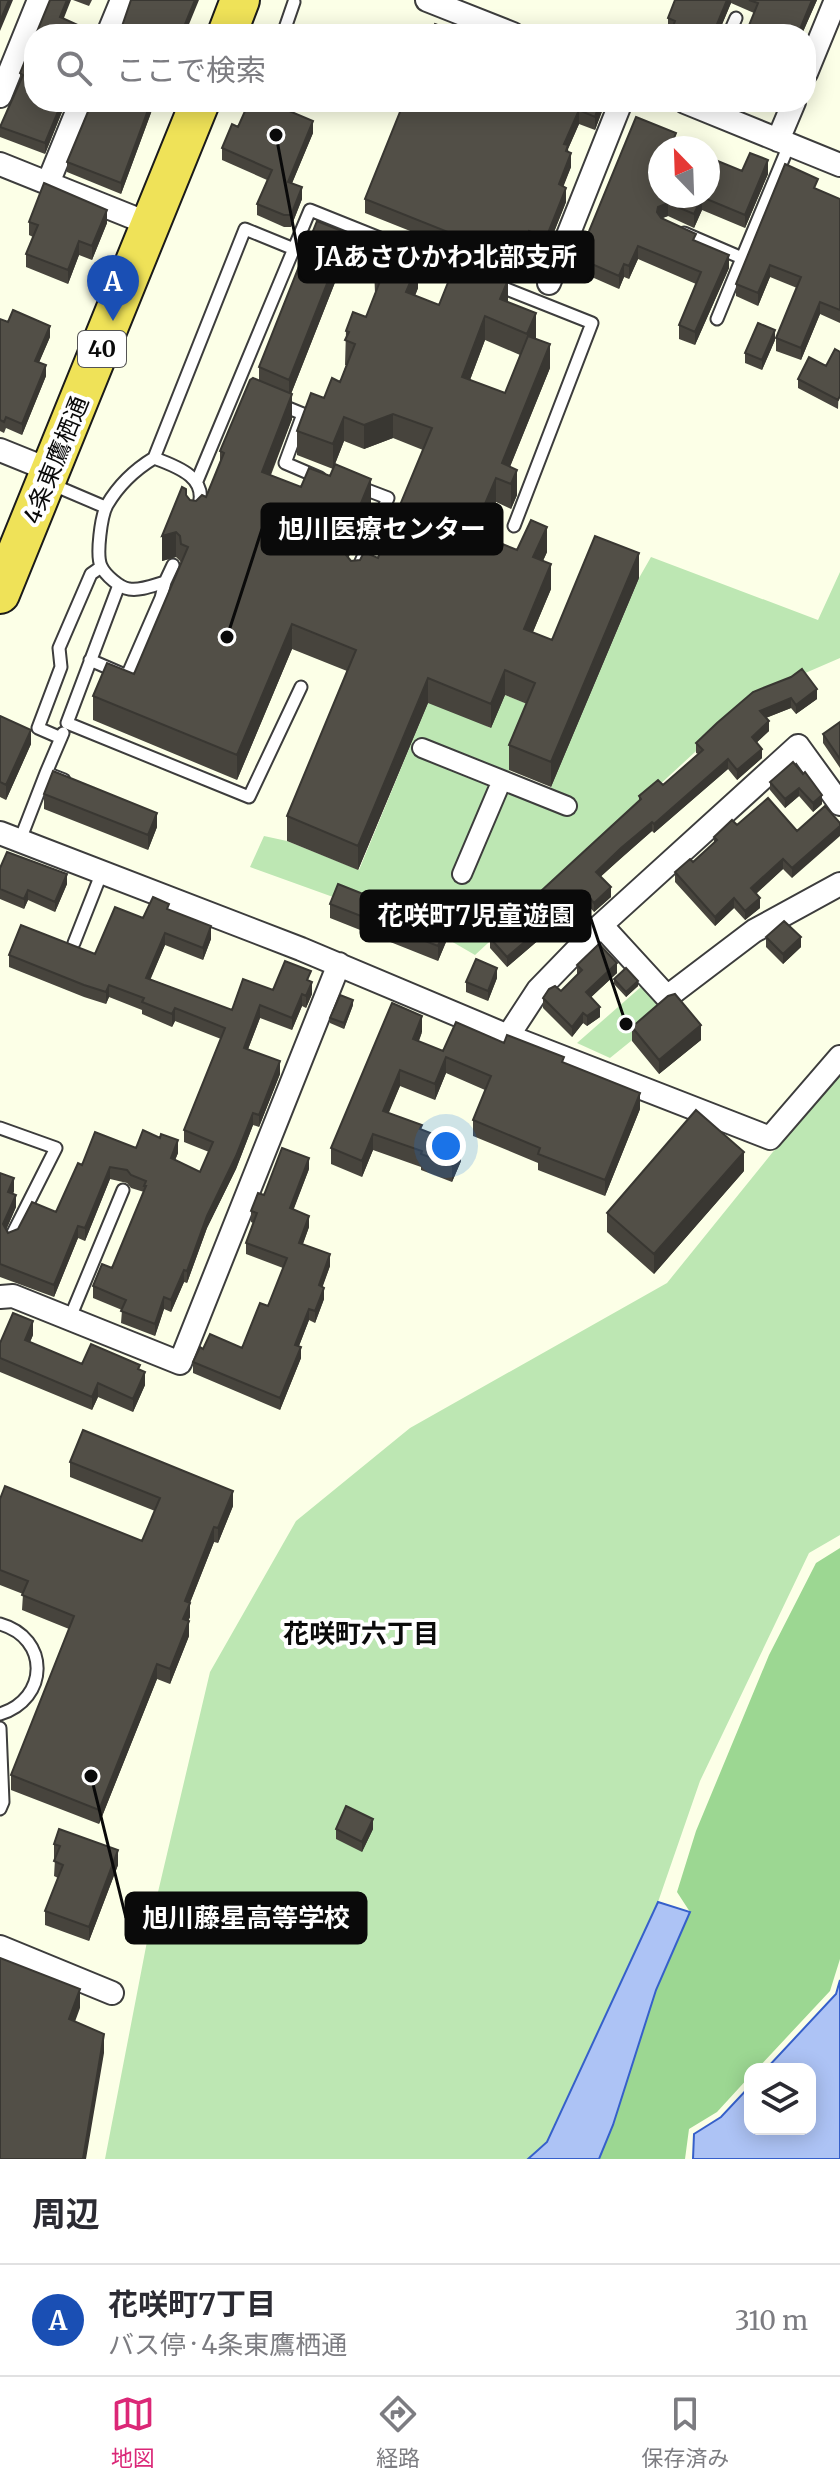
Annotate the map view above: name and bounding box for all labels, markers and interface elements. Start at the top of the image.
search box [24,24,816,112]
icon: search [52,46,96,90]
text: ここで検索 [116,51,266,89]
north arrow [648,136,720,208]
callout: JAあさひかわ北部支所 [299,232,593,282]
text: JAあさひかわ北部支所 [314,240,577,273]
pin: A [87,255,139,321]
road number: 40 [78,331,126,367]
street label: 4条東鷹栖通 [16,392,95,528]
callout: 旭川医療センター [262,504,502,554]
text: 旭川医療センター [278,512,486,545]
callout: 花咲町7児童遊園 [361,891,590,941]
text: 花咲町7児童遊園 [377,899,575,932]
your location [426,1126,466,1166]
district label: 花咲町六丁目 [283,1617,439,1650]
callout: 旭川藤星高等学校 [126,1893,366,1943]
text: 旭川藤星高等学校 [142,1901,350,1934]
map controls [744,2063,816,2135]
button: layers [744,2063,816,2135]
text: 周辺 [32,2193,100,2235]
text: 花咲町7丁目 [108,2285,276,2323]
text: A [49,2304,67,2337]
text: 310 m [735,2304,808,2337]
text: バス停 · 4条東鷹栖通 [108,2328,347,2361]
tab: 地図 [111,2392,155,2472]
tab: 経路 [376,2392,420,2472]
tab: 保存済み [641,2392,729,2472]

